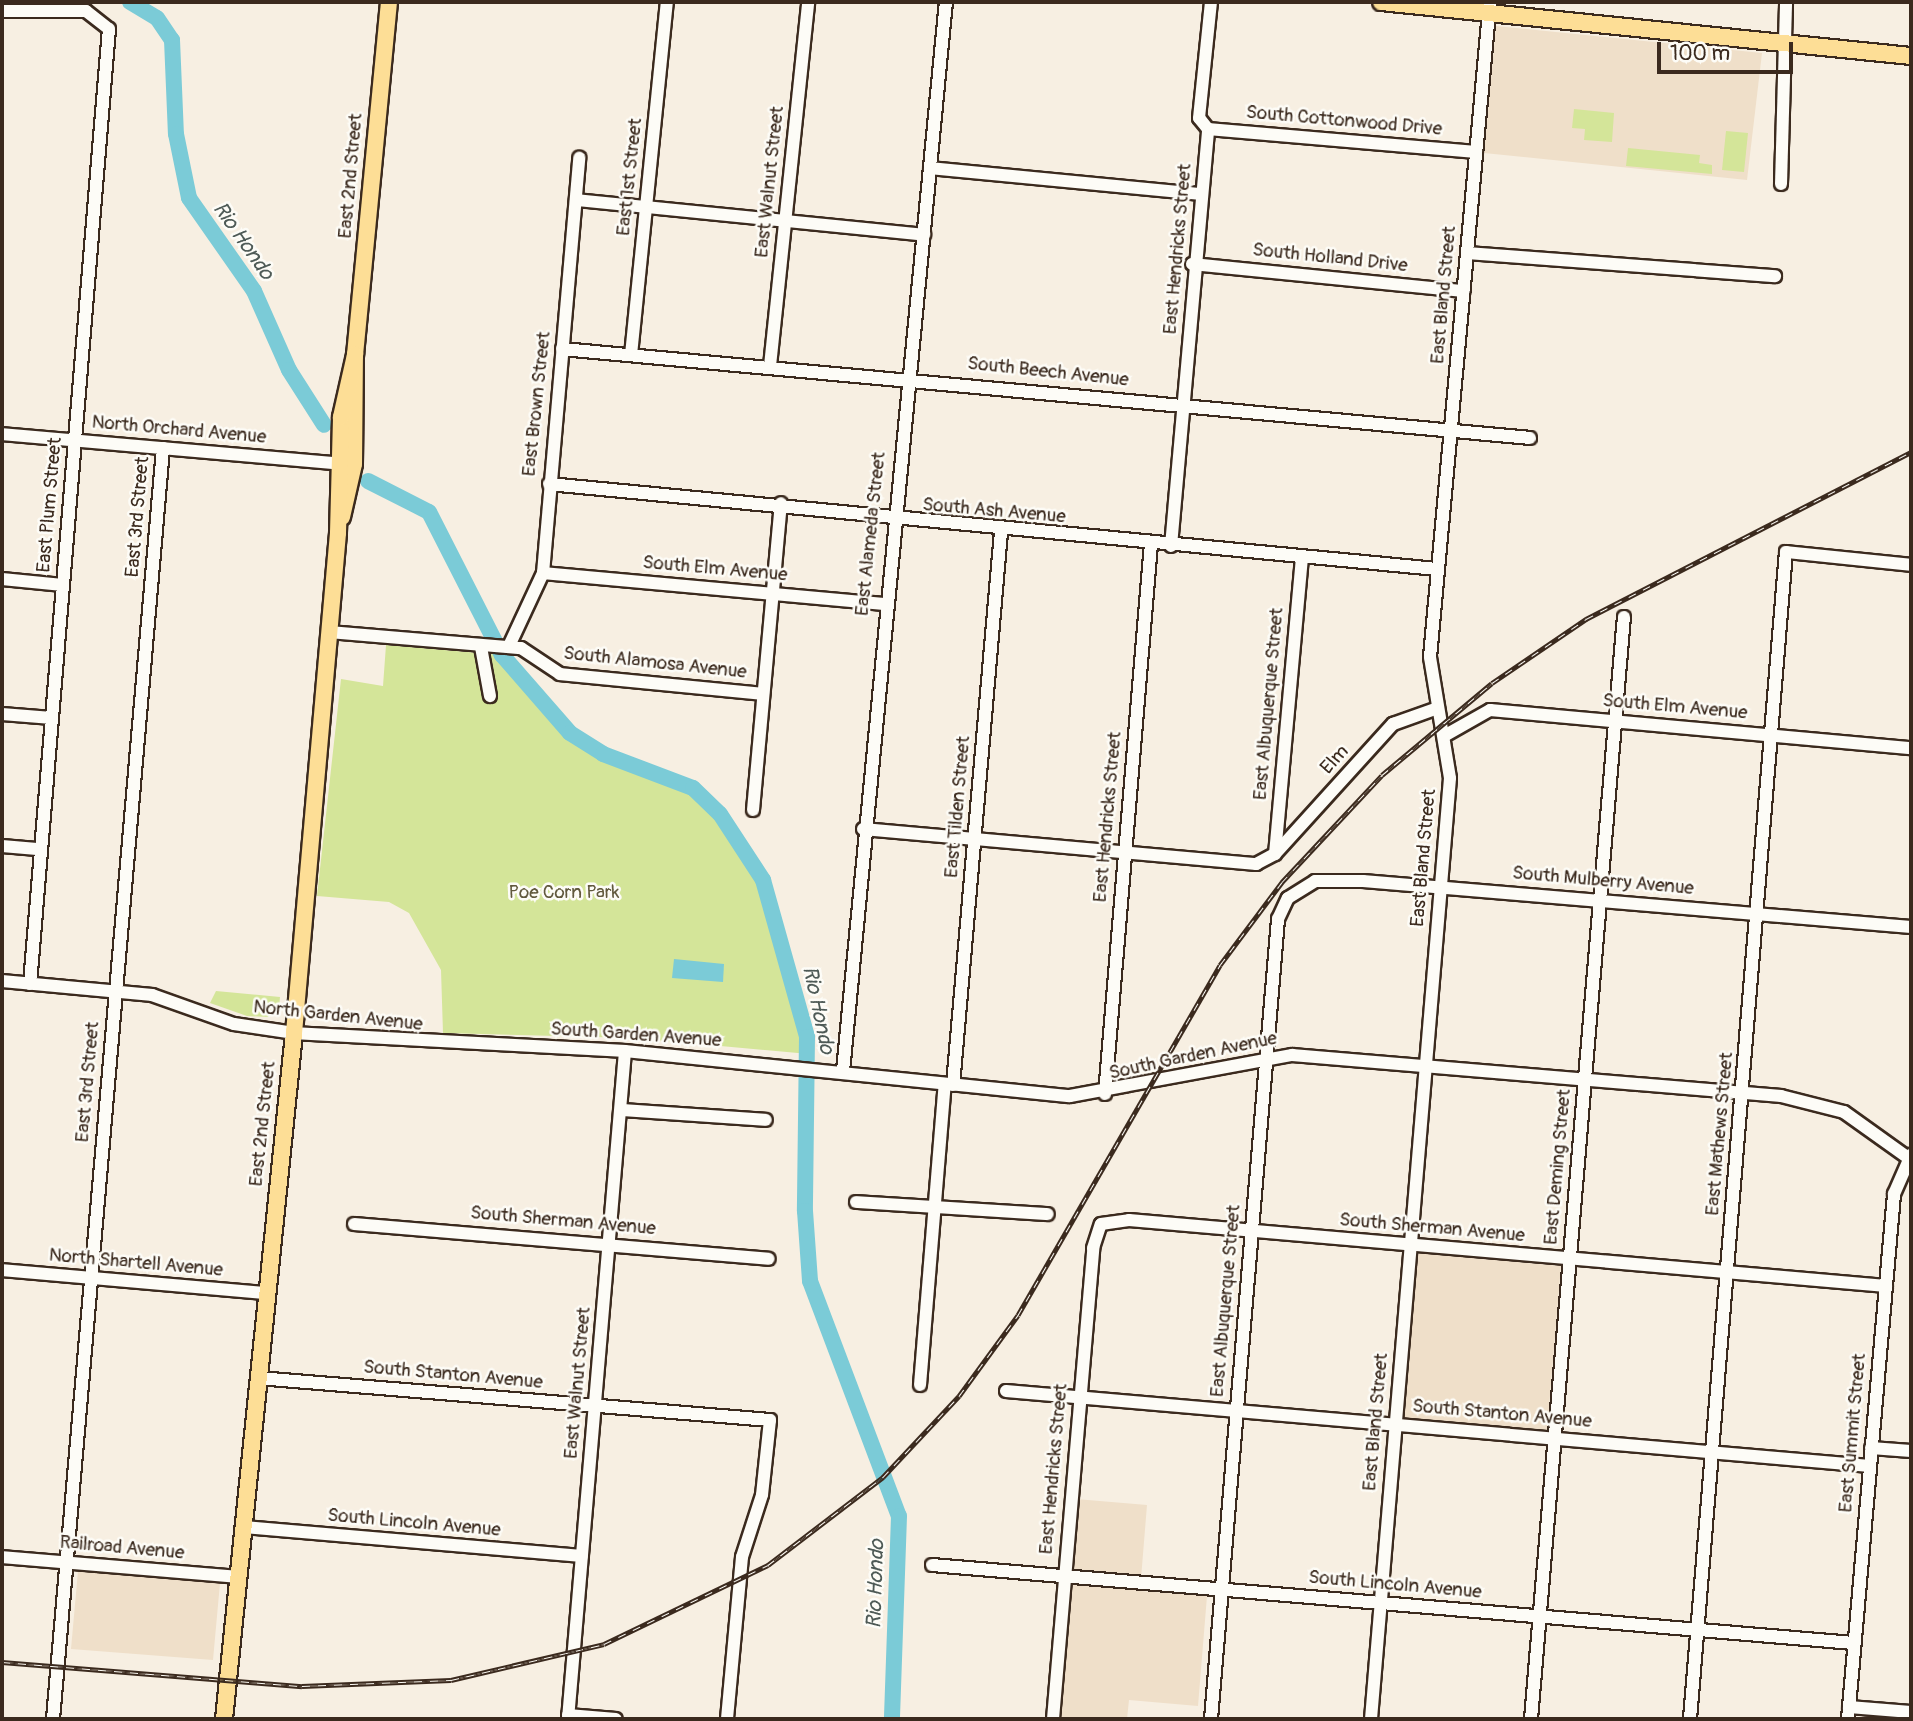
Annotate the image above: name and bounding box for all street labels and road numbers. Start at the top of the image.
street label: South Cottonwood Drive [1245,101,1443,141]
street label: East Walnut Street [751,105,789,259]
street label: East 2nd Street [334,113,368,239]
street label: East 1st Street [612,117,648,237]
street label: East Hendricks Street [1159,163,1197,335]
street label: East Bland Street [1427,225,1461,365]
street label: South Holland Drive [1251,239,1409,277]
street label: East Brown Street [518,331,556,477]
street label: South Beech Avenue [966,352,1130,392]
street label: North Orchard Avenue [91,411,267,449]
street label: East Plum Street [33,437,67,573]
street label: East Alameda Street [851,451,891,617]
street label: East 3rd Street [121,456,155,578]
street label: South Ash Avenue [921,493,1067,529]
street label: South Elm Avenue [642,551,788,587]
street label: East Albuquerque Street [1249,607,1289,801]
street label: South Alamosa Avenue [562,642,748,684]
street label: South Elm Avenue [1602,689,1748,725]
street label: East Hendricks Street [1089,731,1127,903]
street label: East Tilden Street [940,735,976,879]
street label: Elm [1316,741,1354,779]
street label: East Bland Street [1407,788,1441,928]
street label: South Mulberry Avenue [1511,862,1695,900]
street label: North Garden Avenue [252,996,424,1036]
street label: South Garden Avenue [550,1018,722,1052]
street label: East 3rd Street [71,1021,105,1143]
street label: South Garden Avenue [1107,1027,1279,1085]
street label: East Mathews Street [1702,1051,1738,1217]
street label: East 2nd Street [245,1060,281,1188]
street label: East Deming Street [1540,1088,1576,1246]
street label: South Sherman Avenue [469,1202,657,1240]
street label: East Albuquerque Street [1206,1204,1246,1398]
street label: South Sherman Avenue [1338,1209,1526,1247]
street label: North Shartell Avenue [48,1244,224,1282]
street label: East Walnut Street [560,1306,596,1460]
street label: East Bland Street [1359,1352,1393,1492]
street label: East Summit Street [1835,1353,1871,1513]
street label: South Stanton Avenue [362,1356,544,1394]
street label: East Hendricks Street [1035,1383,1073,1555]
street label: South Stanton Avenue [1411,1395,1593,1433]
street label: South Lincoln Avenue [326,1504,502,1542]
street label: Railroad Avenue [59,1531,185,1565]
street label: South Lincoln Avenue [1307,1566,1483,1604]

